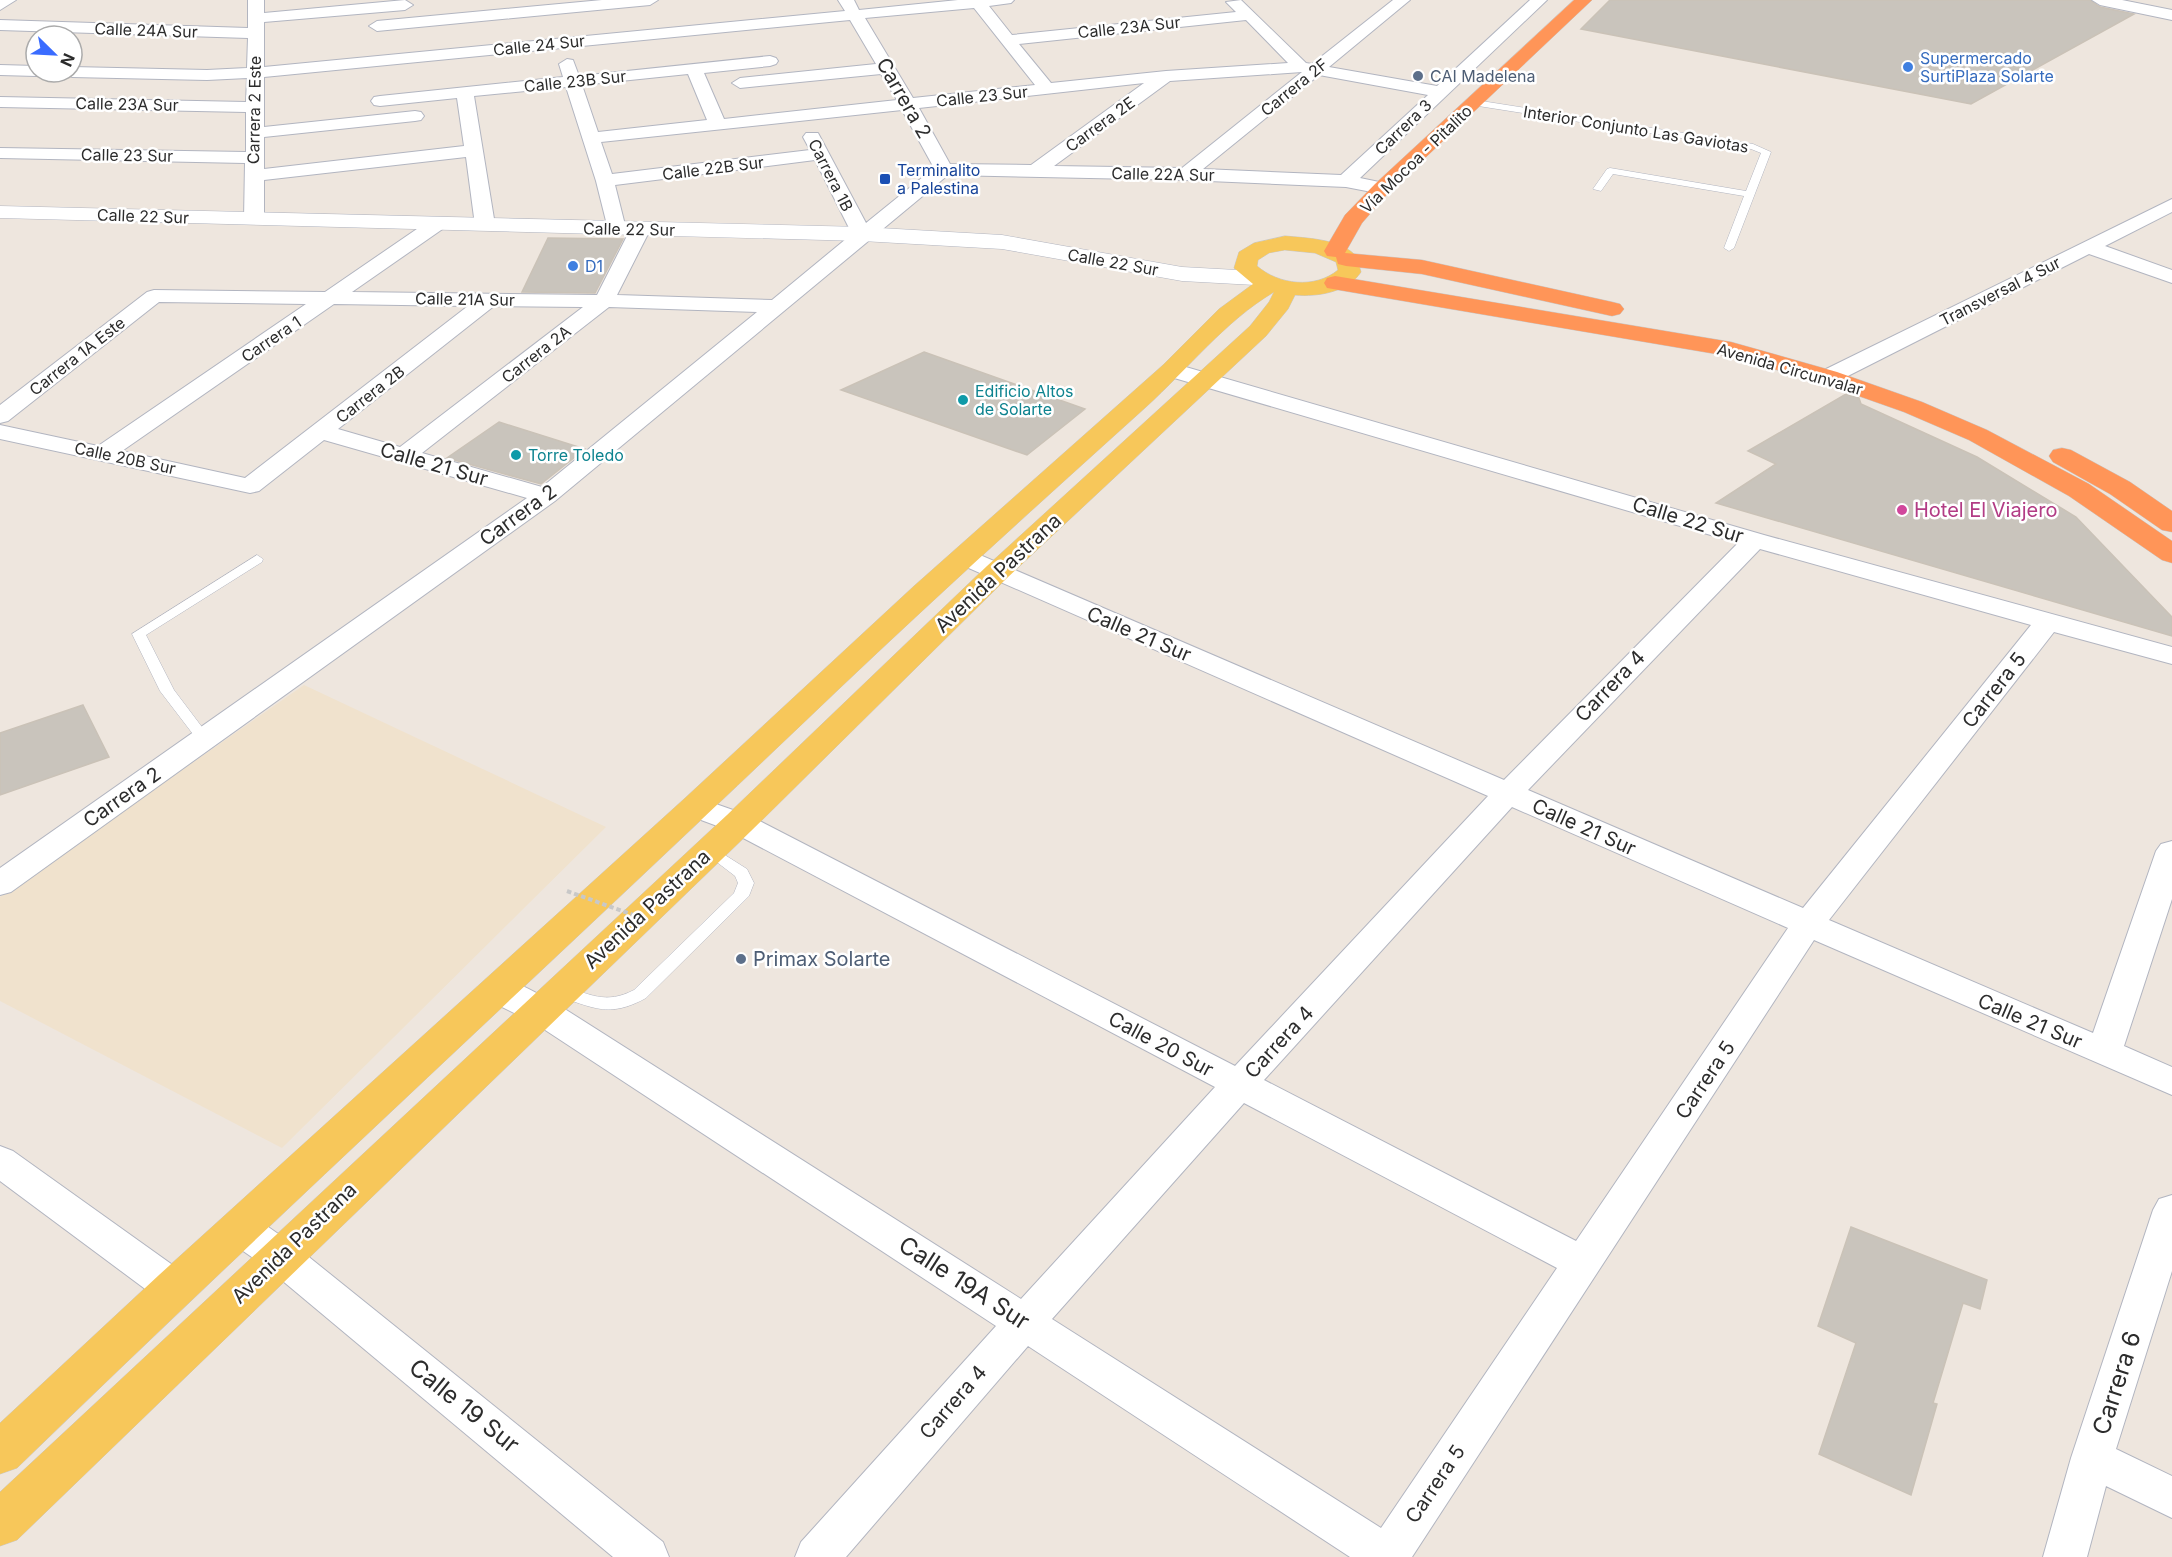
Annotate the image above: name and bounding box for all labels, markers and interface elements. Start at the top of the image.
street label: Calle 23A Sur [1077,12,1181,42]
street label: Calle 24A Sur [94,18,198,42]
north arrow [24,24,84,84]
street label: Calle 24 Sur [492,30,586,60]
place label: Supermercado SurtiPlaza Solarte [1920,48,2054,86]
text: N [56,50,79,70]
street label: Carrera 2 [871,53,937,143]
street label: Carrera 2F [1256,54,1332,120]
street label: Carrera 2 Este [243,56,265,164]
marker: Supermercado SurtiPlaza Solarte [1901,60,1915,74]
street label: Calle 23B Sur [523,66,627,96]
place label: CAI Madelena [1430,66,1535,86]
marker: CAI Madelena [1411,69,1425,83]
street label: Calle 23 Sur [935,81,1029,111]
street label: Carrera 2E [1061,92,1139,156]
street label: Calle 23A Sur [75,93,179,115]
street label: Carrera 3 [1370,95,1436,159]
street label: Vía Mocoa - Pitalito [1356,101,1476,217]
street label: Interior Conjunto Las Gaviotas [1522,101,1750,157]
street label: Carrera 1B [804,135,858,215]
street label: Calle 23 Sur [81,144,173,166]
street label: Calle 22B Sur [661,152,765,184]
place label: Terminalito a Palestina [897,160,980,198]
street label: Calle 22A Sur [1111,163,1215,185]
marker: Terminalito a Palestina [878,172,892,186]
street label: Calle 22 Sur [97,204,189,228]
street label: Calle 22 Sur [583,218,675,240]
street label: Calle 22 Sur [1066,244,1160,280]
street label: Transversal 4 Sur [1936,252,2064,330]
place label: D1 [585,256,603,276]
marker: D1 [566,259,580,273]
street label: Calle 21A Sur [415,288,515,310]
street label: Carrera 1A Este [25,312,129,400]
street label: Carrera 1 [237,312,305,366]
street label: Carrera 2A [497,321,575,387]
street label: Avenida Circunvalar [1715,339,1865,399]
street label: Carrera 2B [332,361,408,427]
place label: Edificio Altos de Solarte [975,381,1073,419]
marker: Edificio Altos de Solarte [956,393,970,407]
street label: Calle 21 Sur [377,437,491,491]
street label: Calle 20B Sur [73,438,177,478]
place label: Torre Toledo [528,445,624,465]
marker: Torre Toledo [509,448,523,462]
street label: Carrera 2 [475,479,561,551]
street label: Calle 22 Sur [1629,492,1747,548]
place label: Hotel El Viajero [1914,498,2057,522]
marker: Hotel El Viajero [1895,503,1909,517]
street label: Avenida Pastrana [930,508,1066,638]
street label: Calle 21 Sur [1083,601,1195,667]
street label: Carrera 4 [1570,645,1650,727]
street label: Carrera 5 [1957,648,2031,732]
street label: Carrera 2 [79,762,165,832]
street label: Calle 21 Sur [1528,793,1640,861]
street label: Avenida Pastrana [579,844,715,974]
place label: Primax Solarte [753,947,891,971]
marker: Primax Solarte [734,952,748,966]
street label: Calle 21 Sur [1974,988,2086,1054]
street label: Carrera 4 [1240,1001,1318,1083]
street label: Calle 20 Sur [1104,1006,1218,1082]
street label: Carrera 5 [1670,1036,1740,1124]
street label: Avenida Pastrana [227,1178,361,1308]
street label: Calle 19A Sur [893,1230,1035,1336]
street label: Carrera 6 [2086,1327,2147,1438]
street label: Calle 19 Sur [403,1352,525,1459]
street label: Carrera 4 [914,1360,992,1444]
street label: Carrera 5 [1400,1440,1470,1528]

